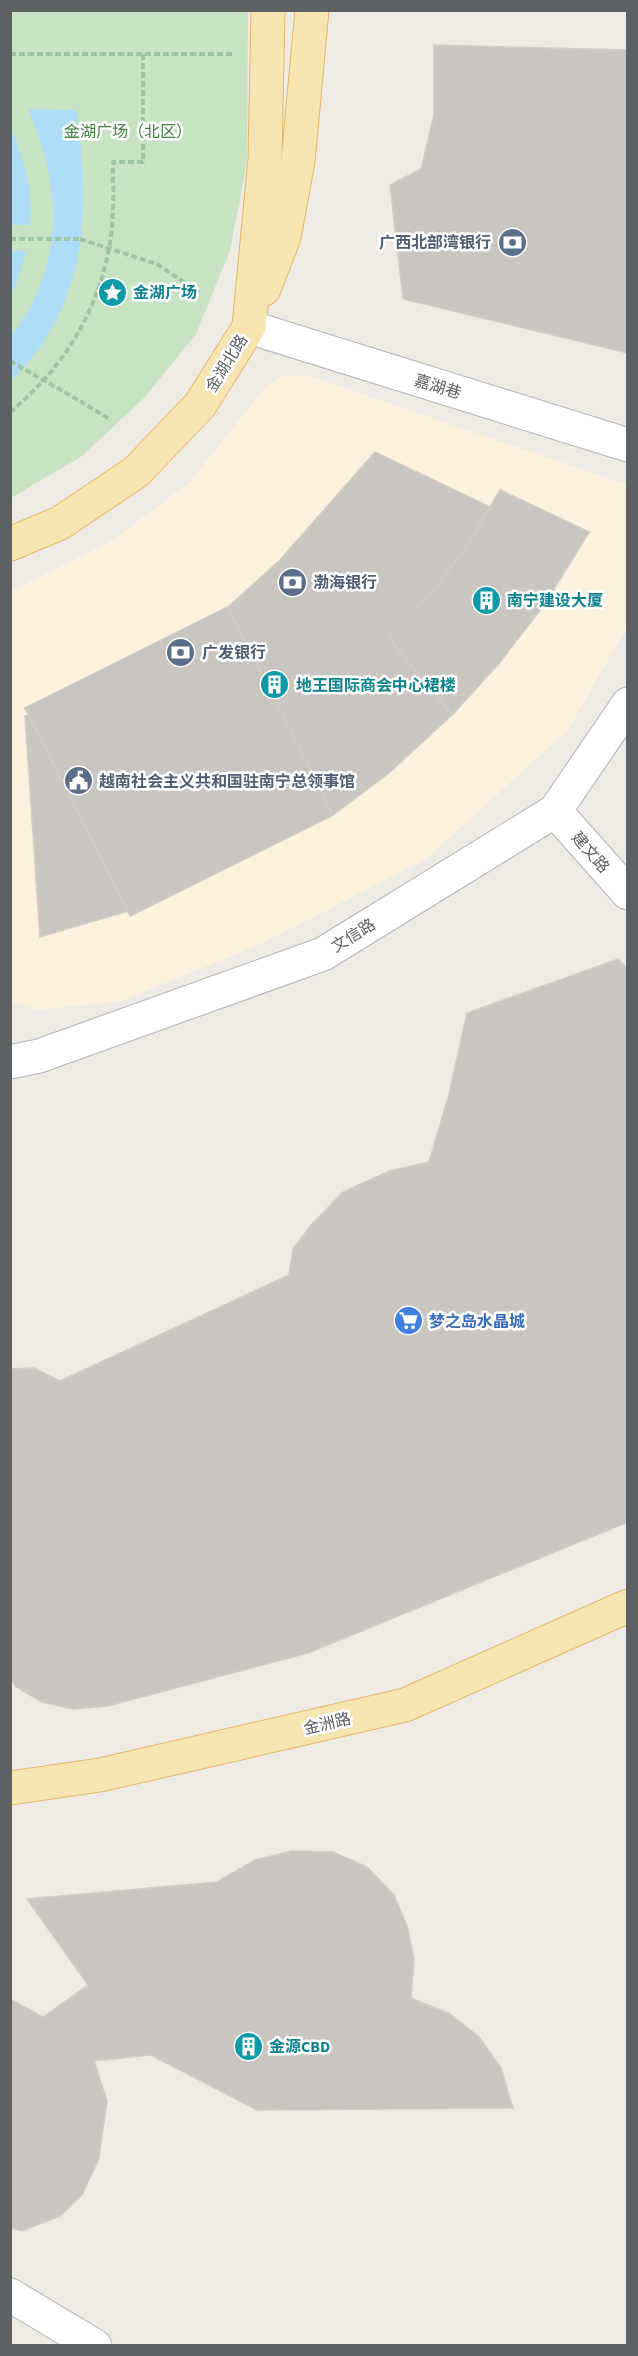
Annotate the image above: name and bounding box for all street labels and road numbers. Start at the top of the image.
street label: 金湖北路 [201,331,253,397]
street label: 嘉湖巷 [412,369,464,404]
street label: 建文路 [566,827,614,878]
street label: 文信路 [327,914,380,958]
street label: 金洲路 [301,1708,353,1740]

